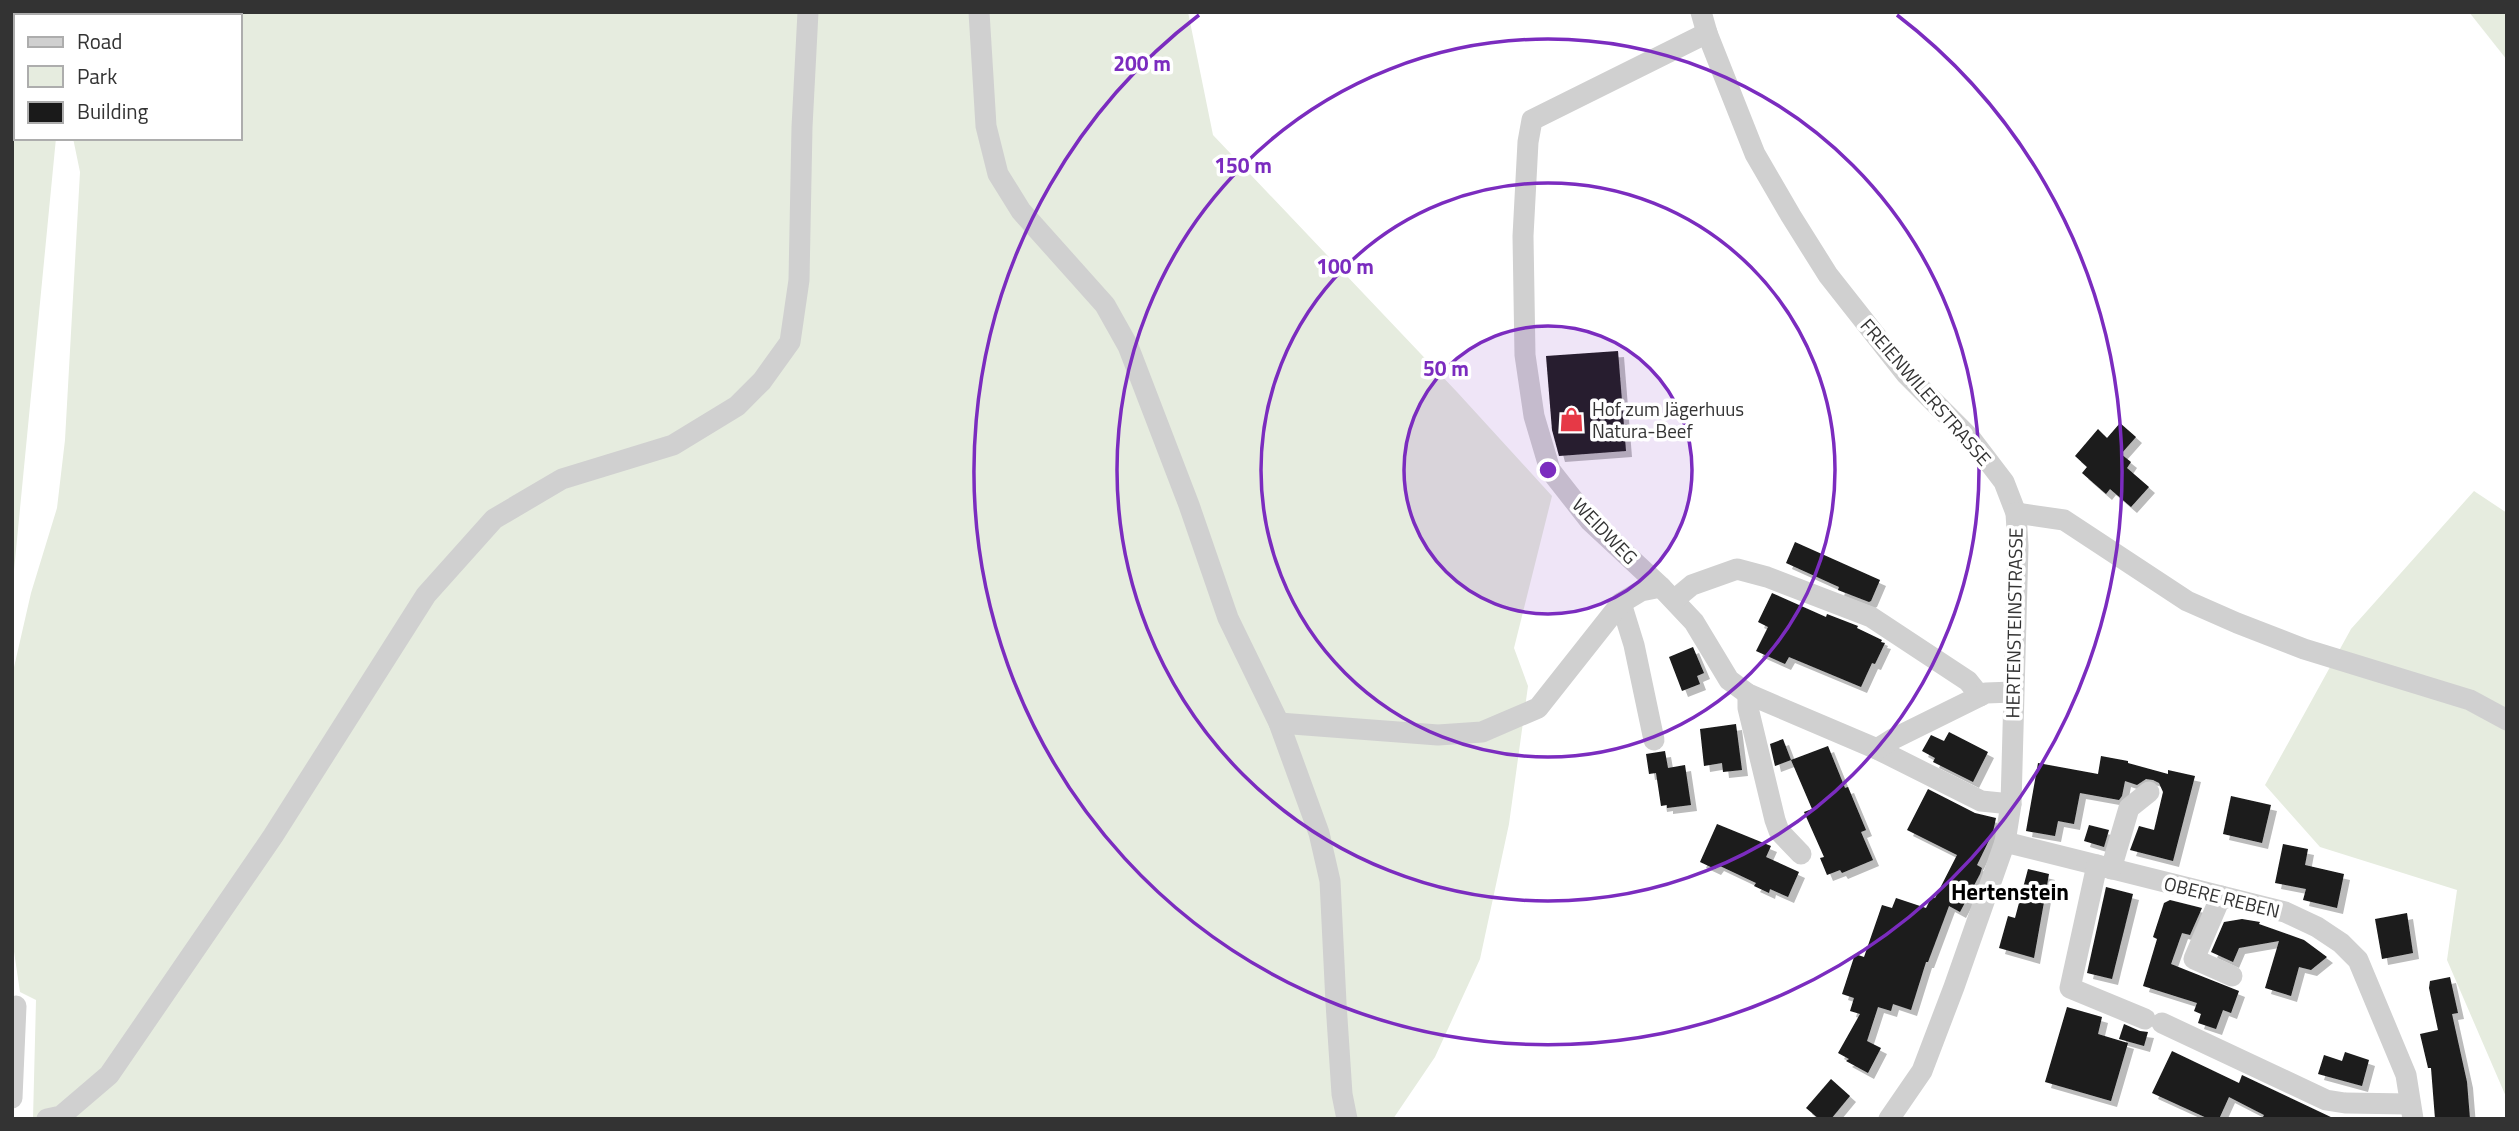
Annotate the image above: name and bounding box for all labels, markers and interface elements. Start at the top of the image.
legend [14,14,242,140]
text: Road [77,25,122,57]
text: 200 m [1113,47,1171,79]
text: Park [77,60,117,92]
text: Building [77,95,149,127]
text: 150 m [1214,149,1272,181]
text: 100 m [1316,250,1374,282]
street label: FREIENWILERSTRASSE [1854,312,1999,472]
text: 50 m [1423,352,1469,384]
place label: Hof zum Jägerhuus Natura-Beef [1592,394,1744,445]
shop icon: Hof zum Jägerhuus Natura-Beef [1558,406,1586,434]
centre of rings [1536,458,1560,482]
street label: WEIDWEG [1566,491,1645,571]
street label: HERTENSTEINSTRASSE [1997,527,2030,719]
street label: OBERE REBEN [2161,868,2283,925]
district label: Hertenstein [1951,874,2069,909]

